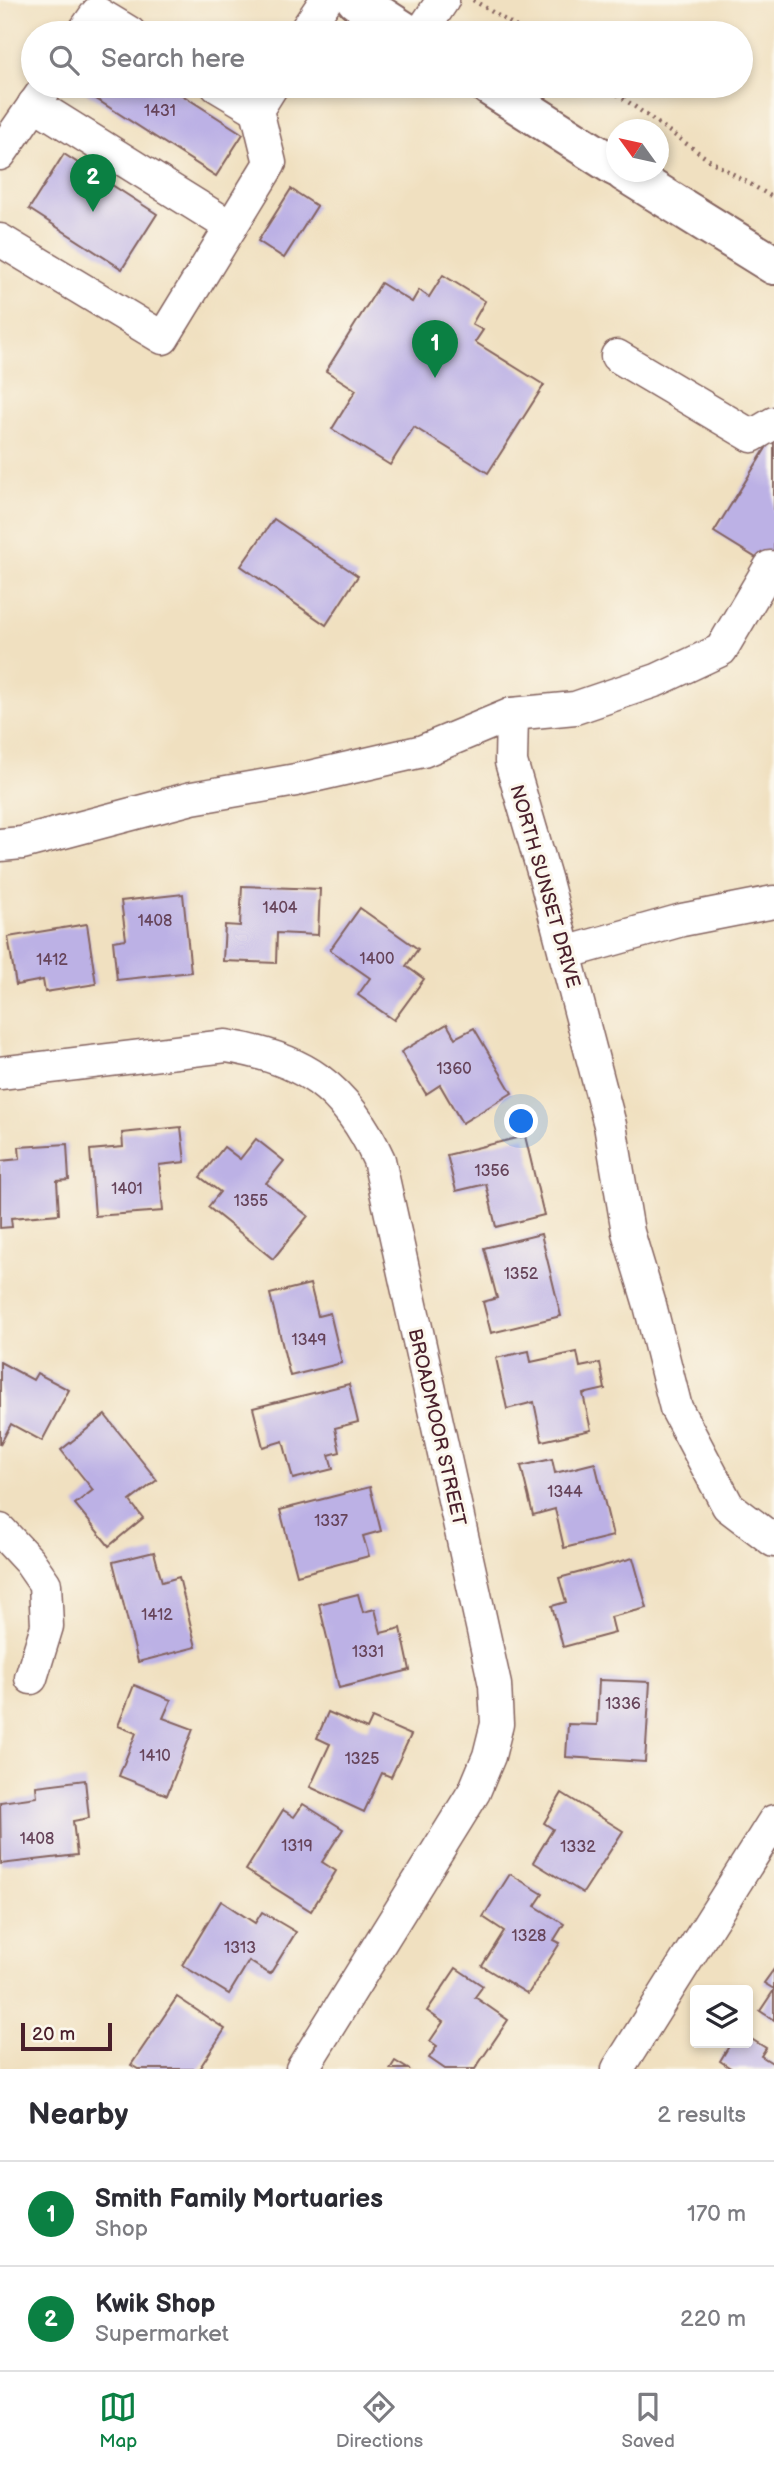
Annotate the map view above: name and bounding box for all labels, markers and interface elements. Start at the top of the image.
search box [21,21,753,98]
icon: search [45,41,83,79]
text: Search here [101,44,245,75]
house number: 1431 [144,102,176,121]
north arrow [606,119,669,182]
pin: 2 [70,154,116,212]
pin: 1 [412,320,458,378]
street label: NORTH SUNSET DRIVE [505,782,585,991]
house number: 1404 [262,899,298,918]
house number: 1408 [138,912,172,931]
house number: 1400 [360,950,394,969]
house number: 1412 [36,951,68,970]
house number: 1360 [436,1060,472,1079]
your location [504,1104,538,1138]
house number: 1356 [475,1162,510,1181]
house number: 1401 [111,1180,143,1199]
house number: 1355 [234,1192,268,1211]
house number: 1352 [504,1265,539,1284]
street label: BROADMOOR STREET [403,1326,471,1529]
house number: 1349 [291,1331,327,1350]
house number: 1344 [547,1483,583,1502]
house number: 1337 [314,1512,348,1531]
house number: 1412 [141,1606,173,1625]
house number: 1331 [352,1643,384,1662]
house number: 1336 [605,1695,641,1714]
house number: 1410 [139,1747,171,1766]
house number: 1325 [345,1750,379,1769]
house number: 1408 [20,1830,54,1849]
house number: 1319 [281,1837,313,1856]
house number: 1332 [560,1838,596,1857]
house number: 1328 [512,1927,546,1946]
house number: 1313 [224,1939,256,1958]
map controls [690,1985,753,2048]
button: layers [690,1985,753,2048]
scale bar [21,2020,112,2052]
text: 20 m [32,2023,75,2046]
text: Nearby [28,2097,128,2133]
text: 2 results [657,2101,746,2129]
text: Smith Family Mortuaries [95,2184,383,2215]
text: 1 [46,2200,56,2228]
text: 170 m [687,2200,746,2228]
text: Shop [95,2215,148,2243]
text: Kwik Shop [95,2289,216,2320]
text: 2 [44,2305,58,2333]
text: 220 m [680,2305,746,2333]
text: Supermarket [95,2320,229,2348]
tab: Map [99,2388,137,2453]
tab: Directions [336,2388,423,2453]
tab: Saved [621,2388,675,2453]

